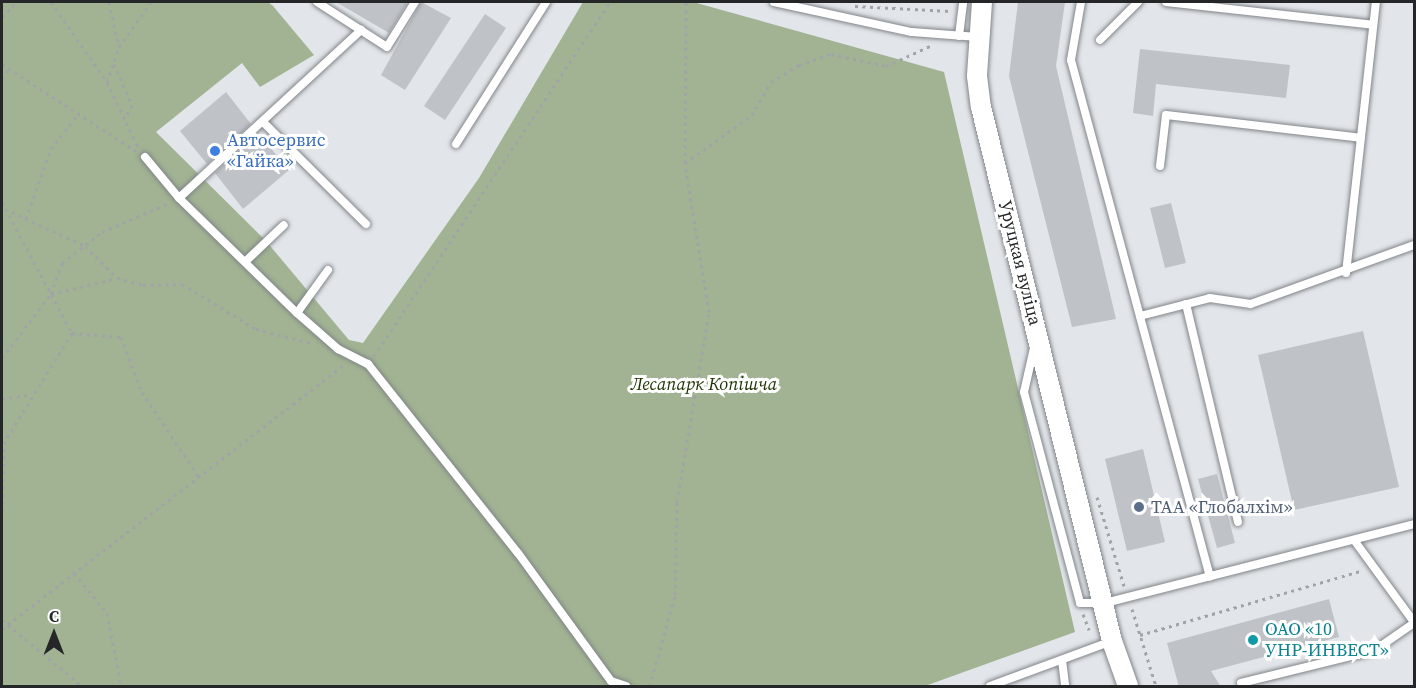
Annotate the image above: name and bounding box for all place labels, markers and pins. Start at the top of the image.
place label: Автосервис «Гайка» [227,130,325,172]
marker: Автосервис «Гайка» [208,144,222,158]
place label: ТАА «Глобалхім» [1151,496,1292,518]
marker: ТАА «Глобалхім» [1132,500,1146,514]
place label: ОАО «10 УНР-ИНВЕСТ» [1265,619,1389,662]
marker: ОАО «10 УНР-ИНВЕСТ» [1246,633,1260,647]

